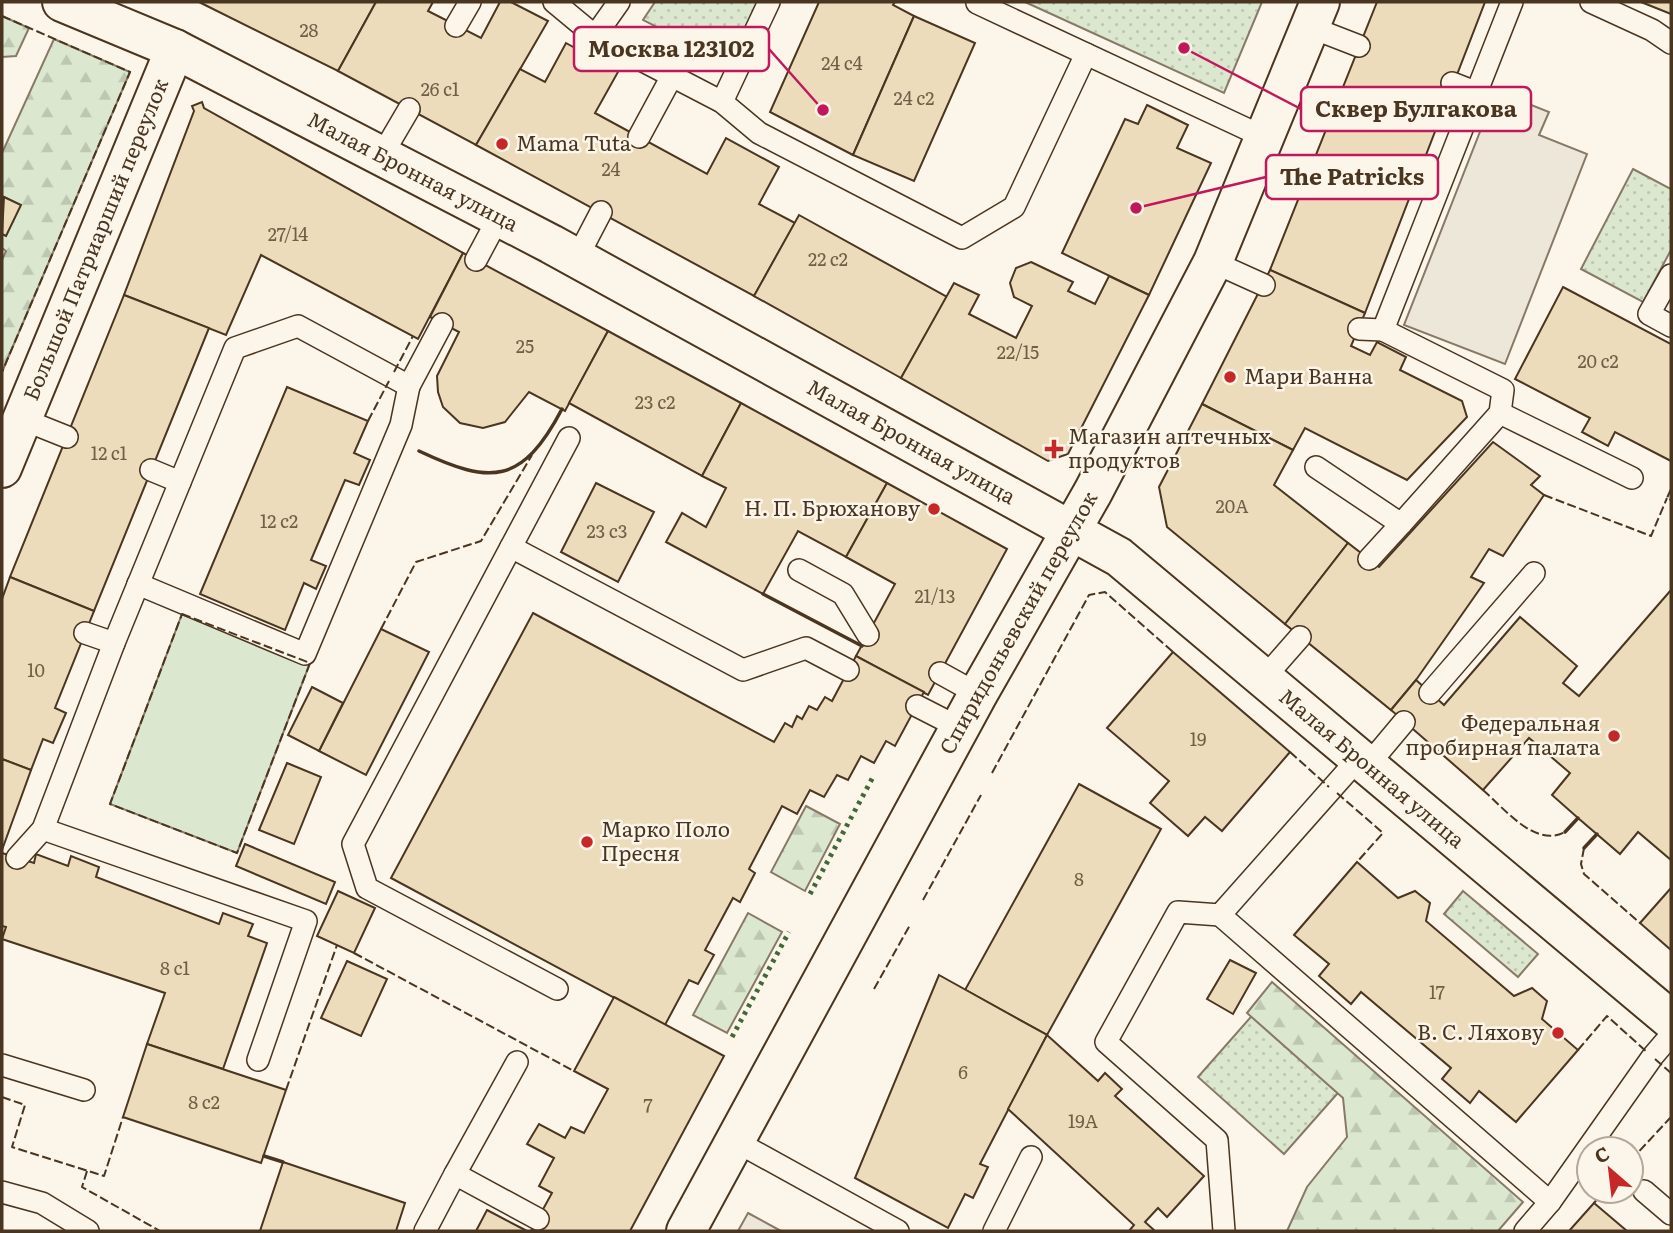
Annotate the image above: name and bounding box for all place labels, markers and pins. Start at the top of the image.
callout: Москва 123102 [574,27,769,71]
callout: Сквер Булгакова [1301,87,1531,131]
place label: Mama Tuta [516,126,632,157]
marker: Mama Tuta [494,136,510,152]
callout: The Patricks [1266,155,1438,199]
place label: Мари Ванна [1244,359,1373,390]
marker: Мари Ванна [1222,369,1238,385]
place label: Магазин аптечных продуктов [1068,419,1271,474]
marker: Магазин аптечных продуктов [1046,441,1062,457]
place label: Н. П. Брюханову [744,491,921,522]
marker: Н. П. Брюханову [926,501,942,517]
place label: Федеральная пробирная палата [1405,706,1601,761]
marker: Федеральная пробирная палата [1606,728,1622,744]
place label: Марко Поло Пресня [601,812,730,867]
marker: Марко Поло Пресня [579,834,595,850]
place label: В. С. Ляхову [1417,1015,1545,1046]
marker: В. С. Ляхову [1550,1025,1566,1041]

